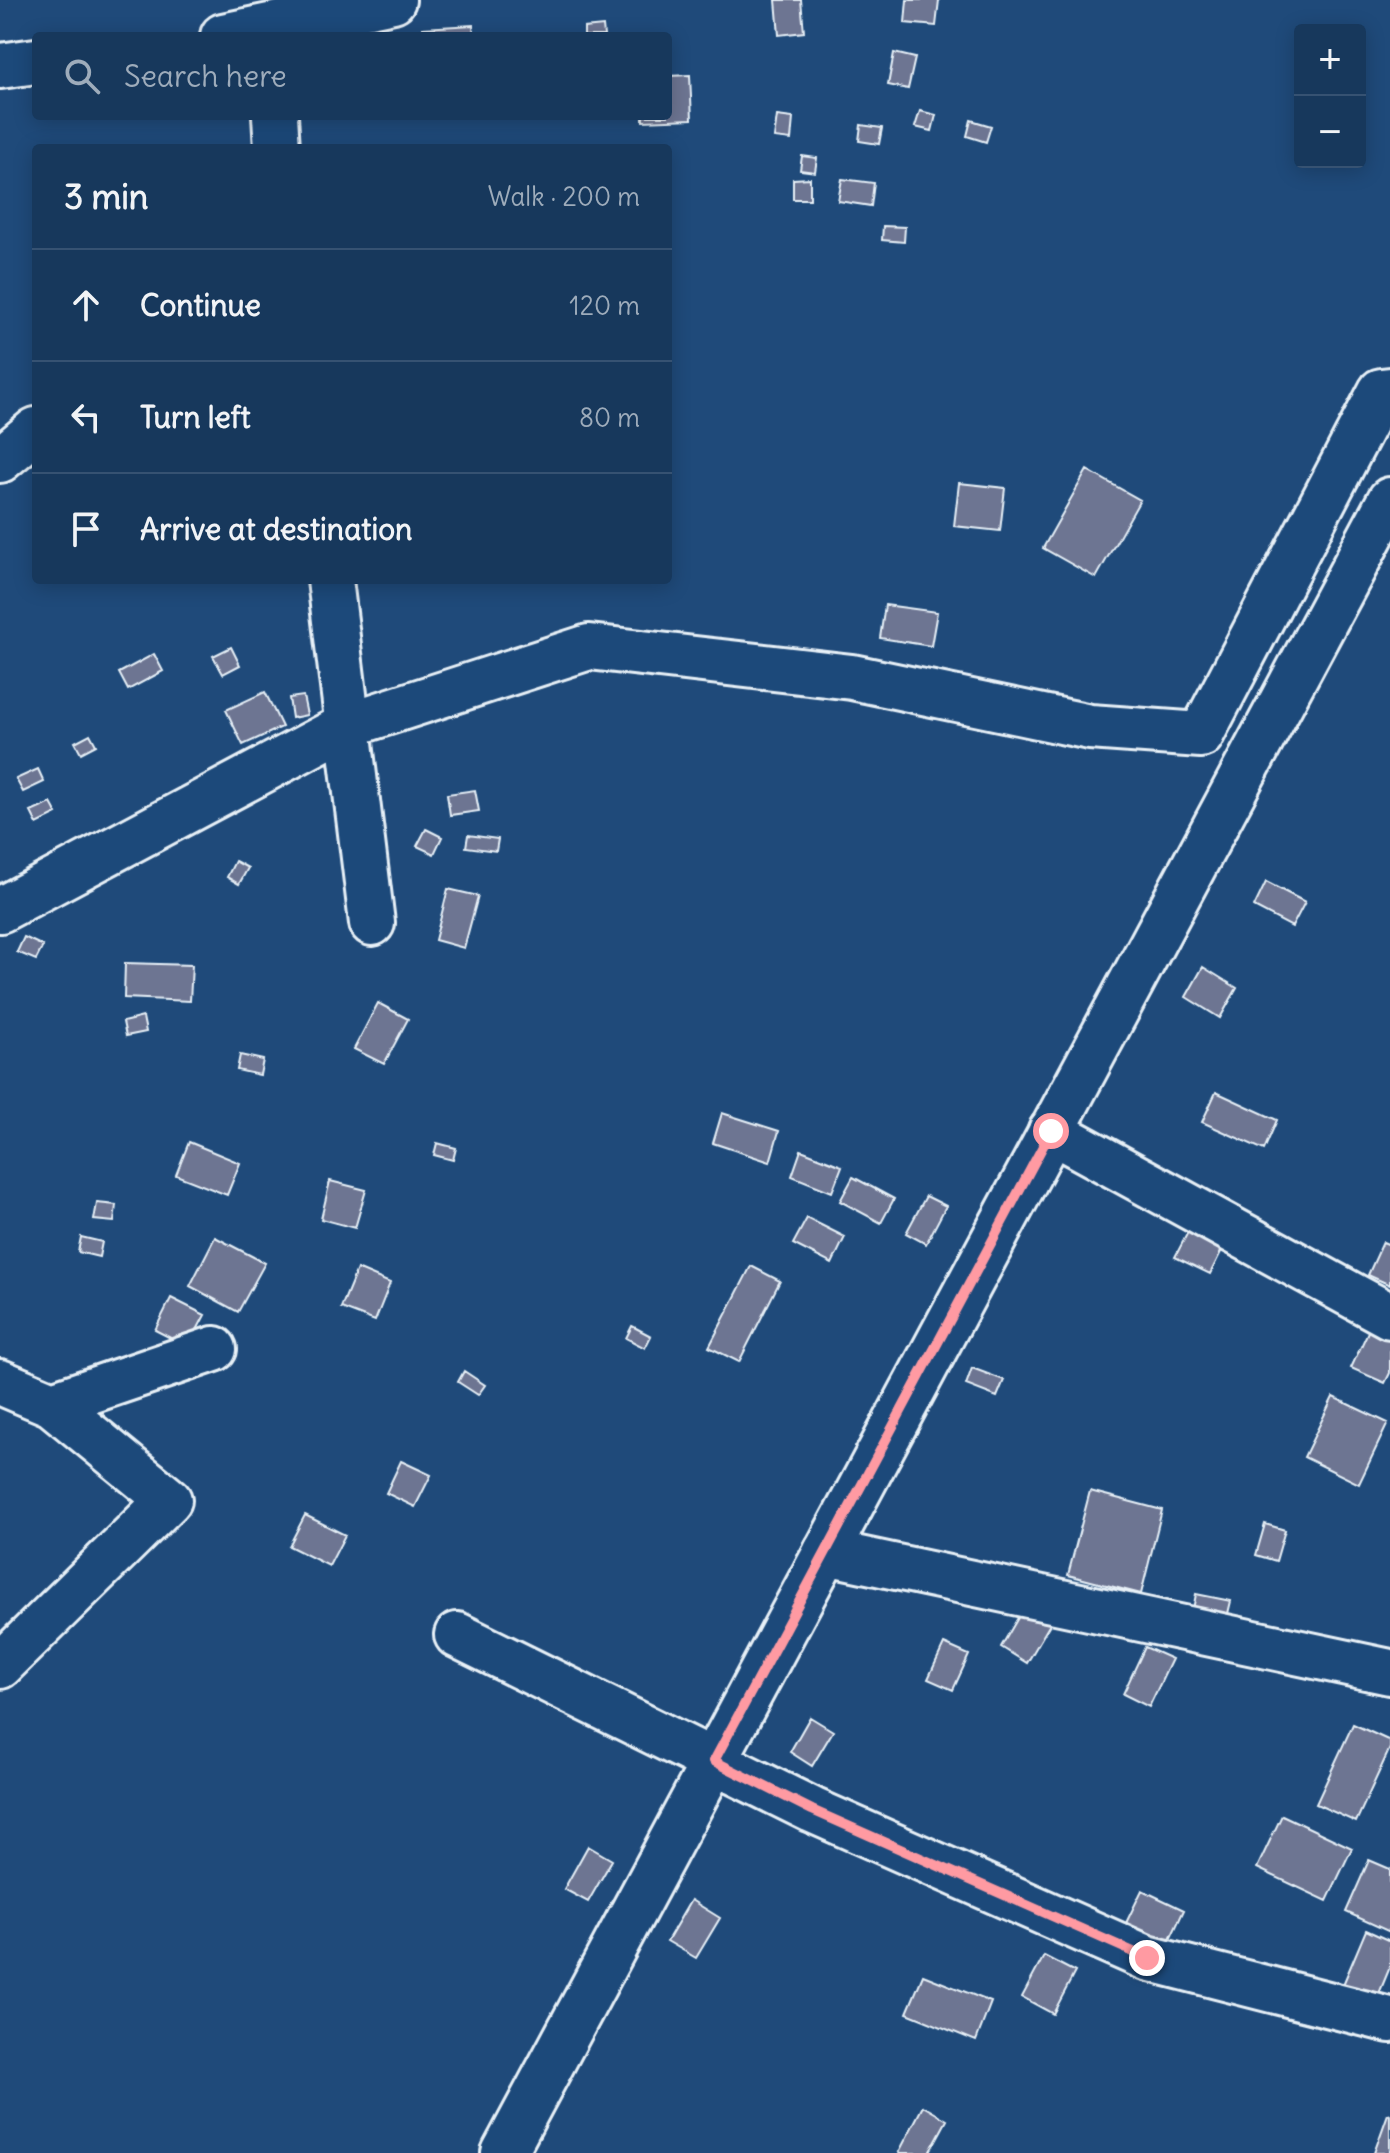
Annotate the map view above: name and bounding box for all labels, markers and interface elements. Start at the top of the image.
map controls [1294,24,1366,168]
button: + [1294,24,1366,96]
search box [32,32,672,120]
icon: search [60,54,104,98]
text: Search here [124,57,287,95]
button: − [1294,96,1366,168]
text: 3 min [64,175,149,218]
text: Walk · 200 m [488,180,640,213]
icon: ahead [64,283,108,327]
text: Continue [140,286,261,324]
text: 120 m [569,289,640,322]
icon: left [64,395,108,439]
text: Turn left [140,398,251,436]
text: 80 m [579,401,640,434]
icon: arrive [64,507,108,551]
text: Arrive at destination [140,510,412,548]
route start [1033,1113,1069,1149]
route end [1129,1940,1165,1976]

